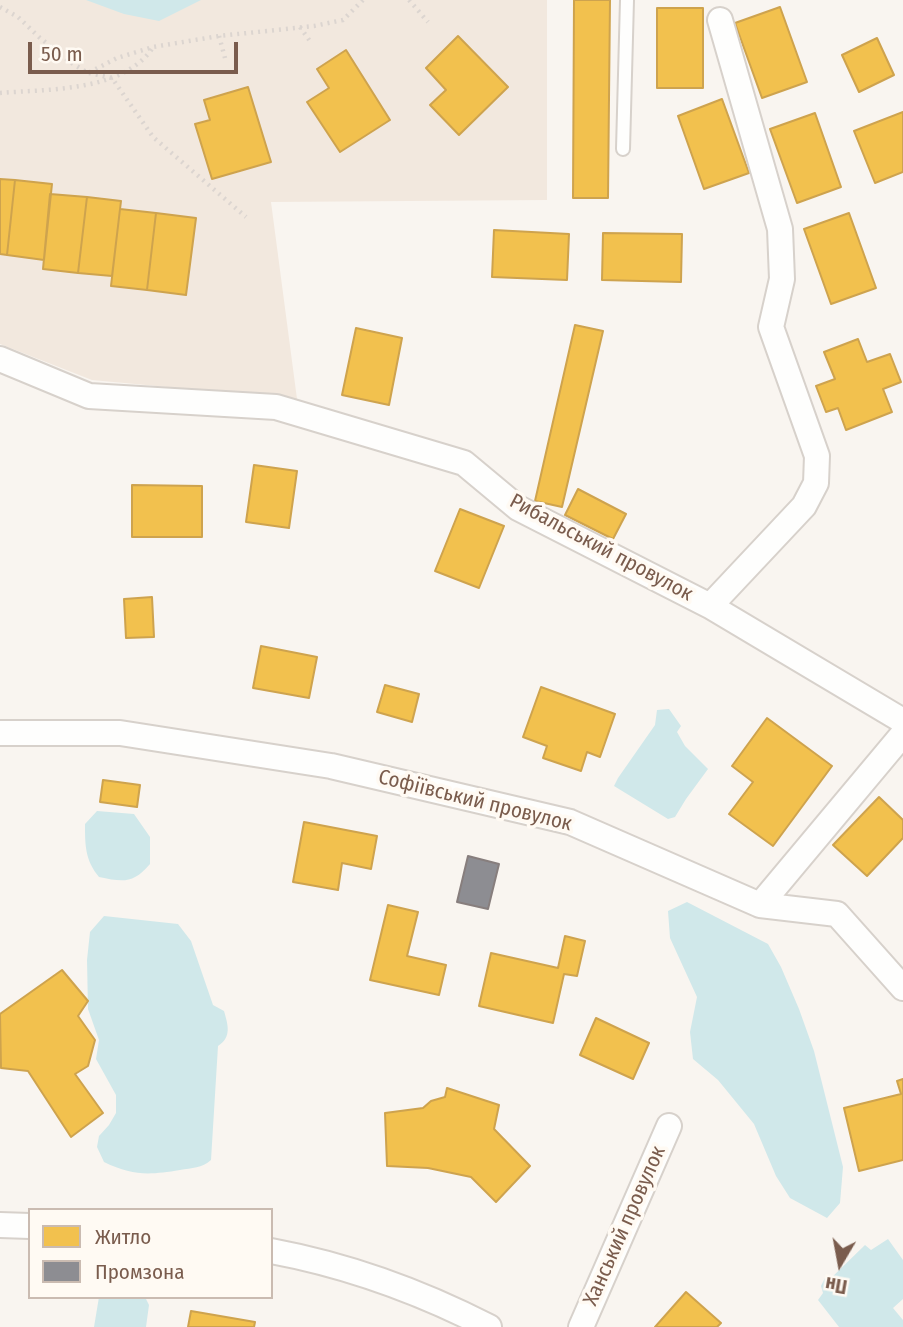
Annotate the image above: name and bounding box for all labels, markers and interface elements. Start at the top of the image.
scale bar [32,28,242,72]
text: 50 m [41,41,83,67]
street label: Рибальський провулок [505,489,697,607]
street label: Софіївський провулок [376,765,574,837]
street label: Ханський провулок [578,1142,672,1310]
legend [28,1208,273,1299]
text: Житло [95,1224,151,1250]
north arrow [805,1229,875,1299]
text: Промзона [95,1259,184,1285]
text: Пн [824,1272,849,1298]

